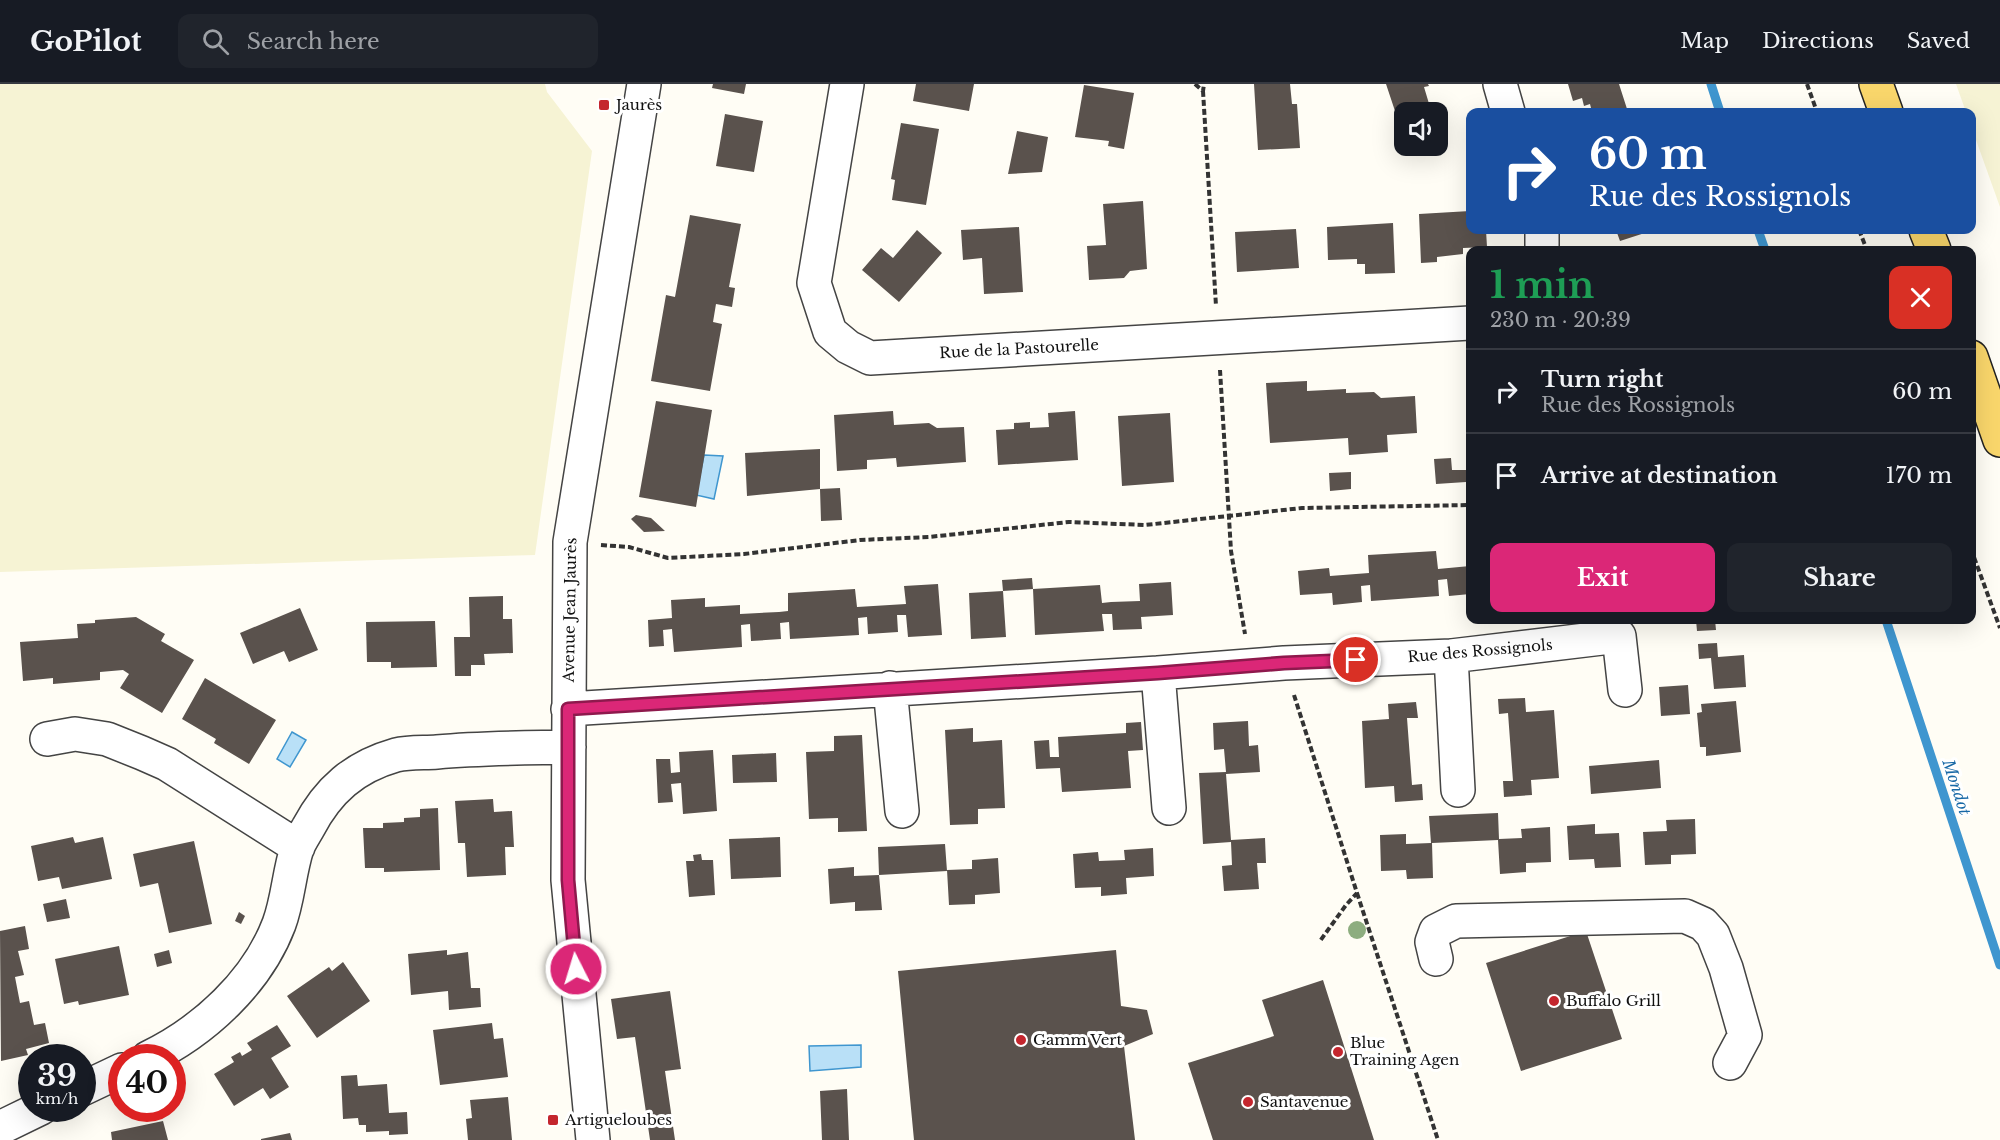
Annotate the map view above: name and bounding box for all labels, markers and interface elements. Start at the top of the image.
search box [178,14,598,68]
text: GoPilot [30,24,142,59]
icon: search [199,25,232,58]
text: Search here [247,28,380,55]
text: Map [1680,28,1729,54]
text: Directions [1762,28,1874,54]
text: Saved [1907,28,1970,54]
place label: Jaurès [614,95,662,114]
marker: Jaurès [597,98,611,112]
map controls [1394,102,1448,156]
button: sound [1394,102,1448,156]
text: 60 m [1589,128,1707,180]
icon: right [1490,132,1568,210]
text: Rue des Rossignols [1589,180,1851,213]
text: 1 min [1490,263,1594,308]
button: close [1889,266,1952,329]
text: 230 m · 20:39 [1490,308,1631,332]
street label: Rue de la Pastourelle [939,335,1099,362]
text: Turn right [1541,366,1663,393]
icon: right [1490,375,1523,408]
text: 60 m [1892,378,1952,405]
text: Rue des Rossignols [1541,393,1735,417]
icon: arrive [1490,459,1523,492]
text: Arrive at destination [1541,462,1778,489]
text: 170 m [1886,462,1952,489]
street label: Avenue Jean Jaurès [559,537,580,683]
button: Exit [1490,543,1715,612]
button: Share [1727,543,1952,612]
pin [1330,634,1381,685]
street label: Rue des Rossignols [1407,635,1554,666]
icon: arrive [1339,643,1372,676]
water label: Mondot [1938,755,1975,818]
position arrow [544,937,608,1001]
place label: Buffalo Grill [1566,991,1661,1010]
marker: Buffalo Grill [1547,994,1561,1008]
place label: Gamm Vert [1033,1030,1122,1049]
marker: Gamm Vert [1014,1033,1028,1047]
place label: Blue Training Agen [1350,1033,1459,1069]
speed limit sign: 40 [108,1044,186,1122]
marker: Blue Training Agen [1331,1045,1345,1059]
text: 39 [37,1057,77,1094]
text: km/h [36,1089,78,1108]
place label: Santavenue [1260,1092,1348,1111]
marker: Santavenue [1241,1095,1255,1109]
place label: Artigueloubes [564,1110,672,1129]
marker: Artigueloubes [546,1113,560,1127]

